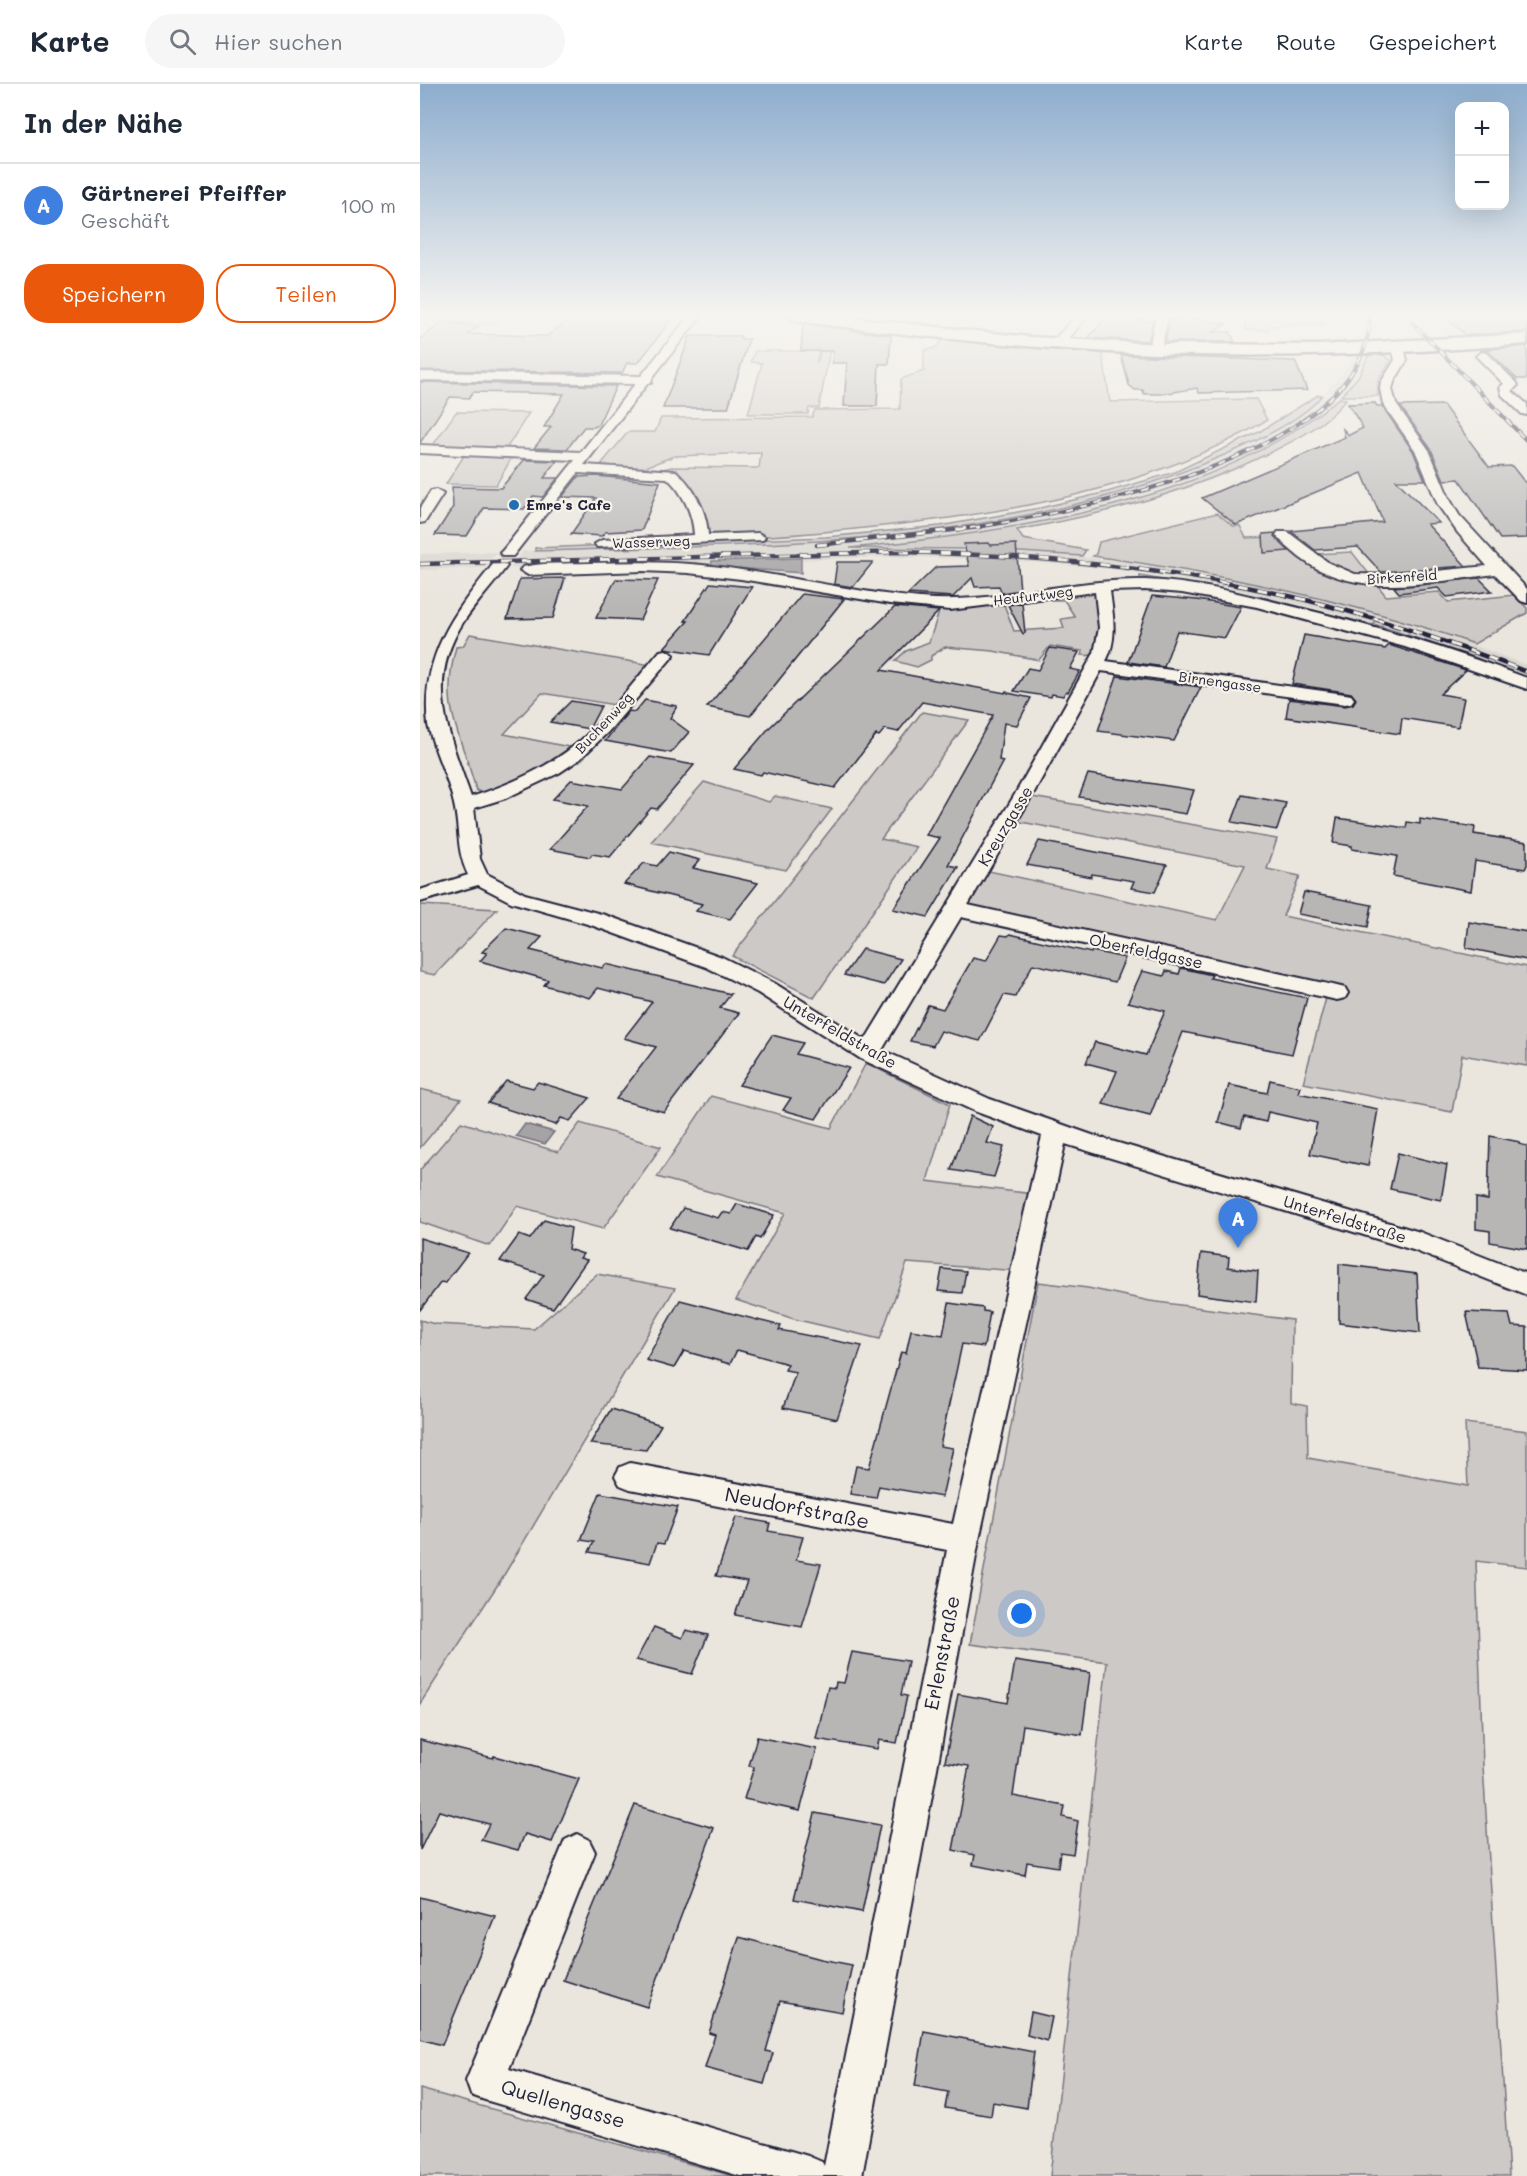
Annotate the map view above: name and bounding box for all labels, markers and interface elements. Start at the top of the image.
search box [145,14,565,68]
text: Karte [30,23,109,59]
icon: search [166,25,199,58]
text: Hier suchen [214,27,342,56]
text: Karte [1185,28,1243,55]
text: Route [1276,28,1336,55]
text: Gespeichert [1369,28,1497,55]
map controls [1455,102,1509,210]
button: + [1455,102,1509,156]
text: In der Nähe [24,106,183,140]
button: − [1455,156,1509,210]
text: Gärtnerei Pfeiffer [81,178,287,207]
text: A [37,192,50,218]
text: 100 m [340,192,396,218]
text: Geschäft [81,207,170,233]
button: Speichern [24,264,204,323]
button: Teilen [216,264,396,323]
place label: Emre's Cafe [526,495,611,514]
marker: Emre's Cafe [507,498,521,512]
street label: Wasserweg [612,531,690,552]
street label: Birkenfeld [1366,565,1438,588]
street label: Heufurtweg [992,581,1074,610]
street label: Birnengasse [1177,666,1263,697]
street label: Buchenweg [571,688,637,757]
street label: Kreuzgasse [972,782,1037,870]
street label: Oberfeldgasse [1087,928,1205,973]
street label: Unterfeldstraße [780,991,901,1073]
street label: Unterfeldstraße [1281,1190,1409,1247]
pin: A [1218,1198,1258,1248]
street label: Neudorfstraße [723,1480,872,1534]
street label: Erlenstraße [917,1593,965,1712]
your location [1007,1599,1036,1628]
street label: Quellengasse [498,2073,629,2133]

